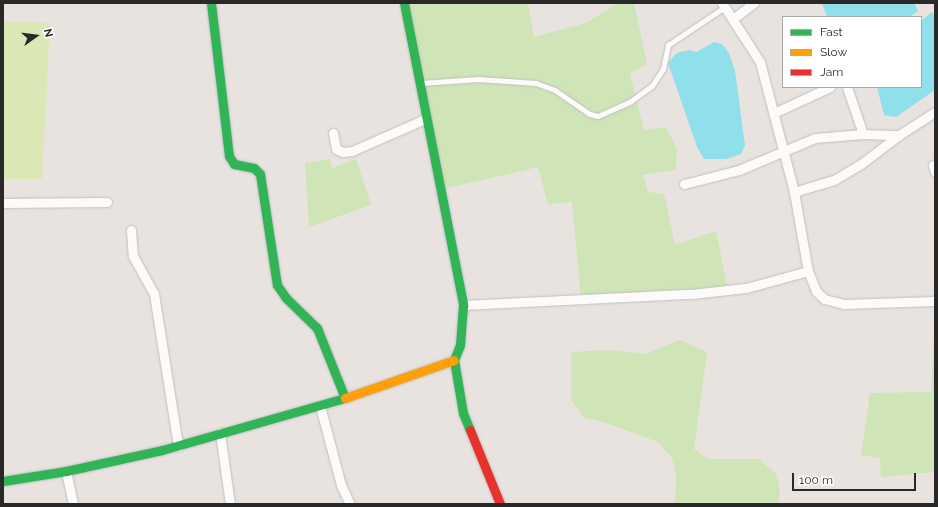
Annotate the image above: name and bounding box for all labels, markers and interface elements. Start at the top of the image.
north arrow [16,16,56,56]
legend [782,16,922,88]
text: Fast [820,25,843,39]
text: N [41,27,55,39]
text: Slow [820,45,847,59]
text: Jam [820,65,843,79]
scale bar [794,465,918,491]
text: 100 m [799,473,833,487]

